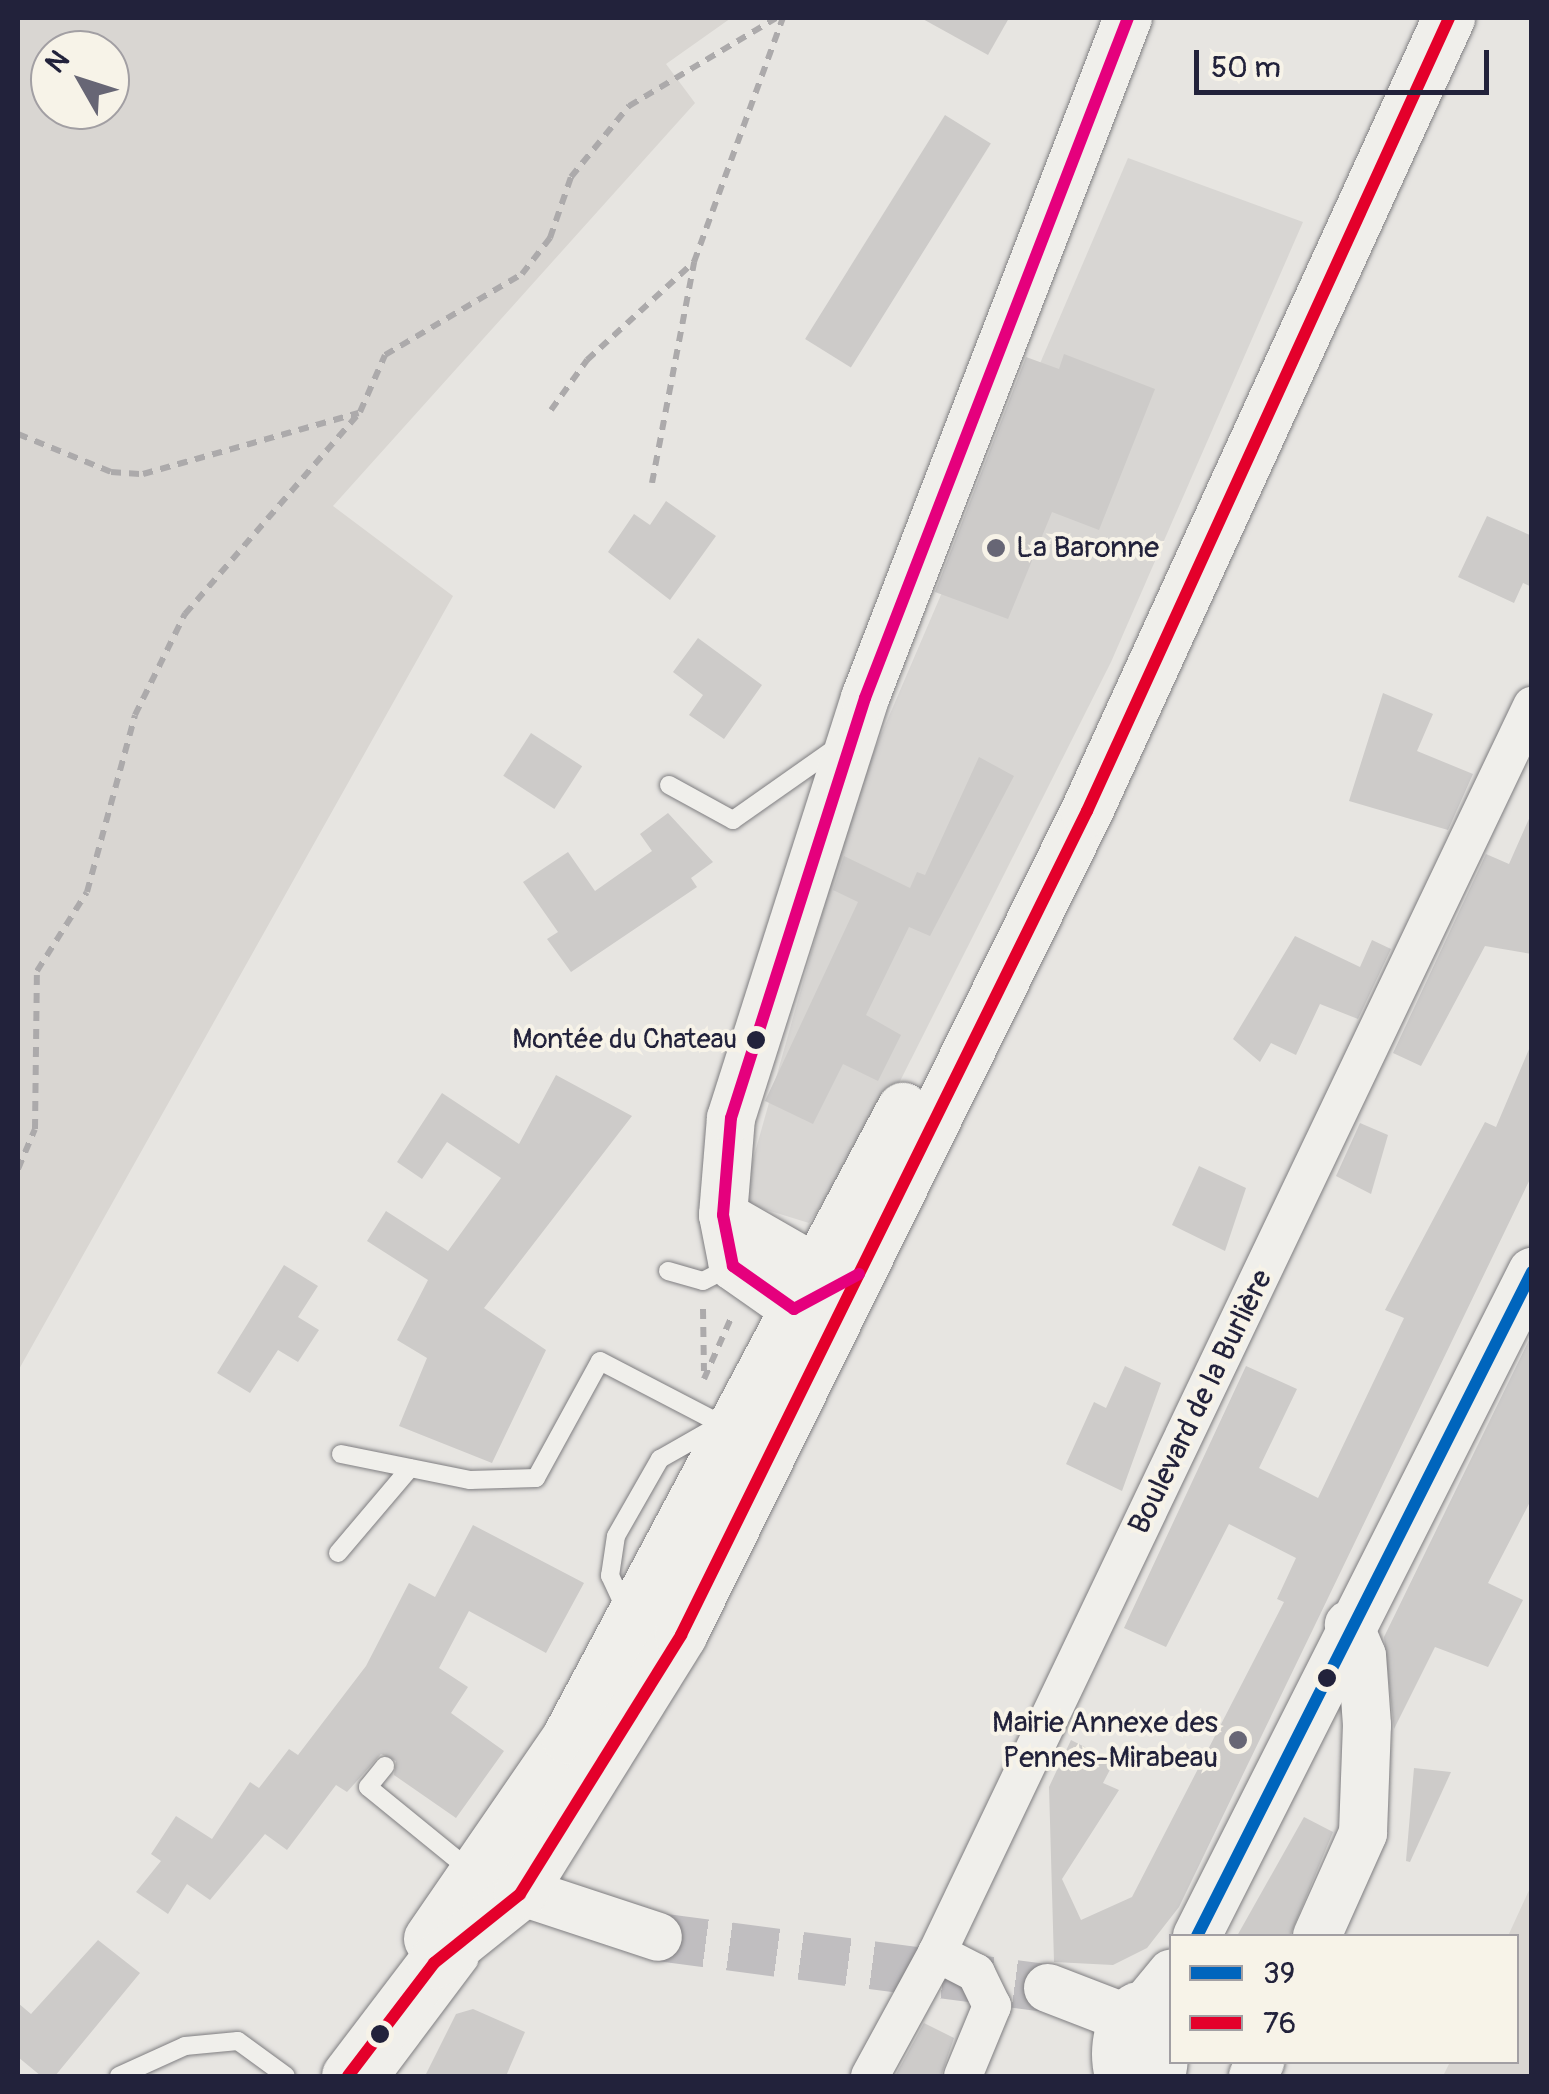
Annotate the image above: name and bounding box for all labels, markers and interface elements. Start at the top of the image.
north arrow [30,30,130,130]
scale bar [1199,30,1494,92]
text: N [38,44,77,80]
text: 50 m [1211,49,1281,86]
place label: La Baronne [1016,530,1159,566]
marker: La Baronne [985,537,1007,559]
place label: Montée du Chateau [512,1023,737,1057]
marker: Montée du Chateau [746,1030,766,1050]
street label: Boulevard de la Burlière [1121,1264,1281,1540]
unlabelled marker [1317,1668,1337,1688]
place label: Mairie Annexe des Pennes-Mirabeau [992,1705,1218,1776]
marker: Mairie Annexe des Pennes-Mirabeau [1227,1729,1249,1751]
legend [1169,1934,1519,2064]
text: 39 [1263,1955,1295,1992]
text: 76 [1263,2005,1296,2042]
unlabelled marker [370,2024,390,2044]

